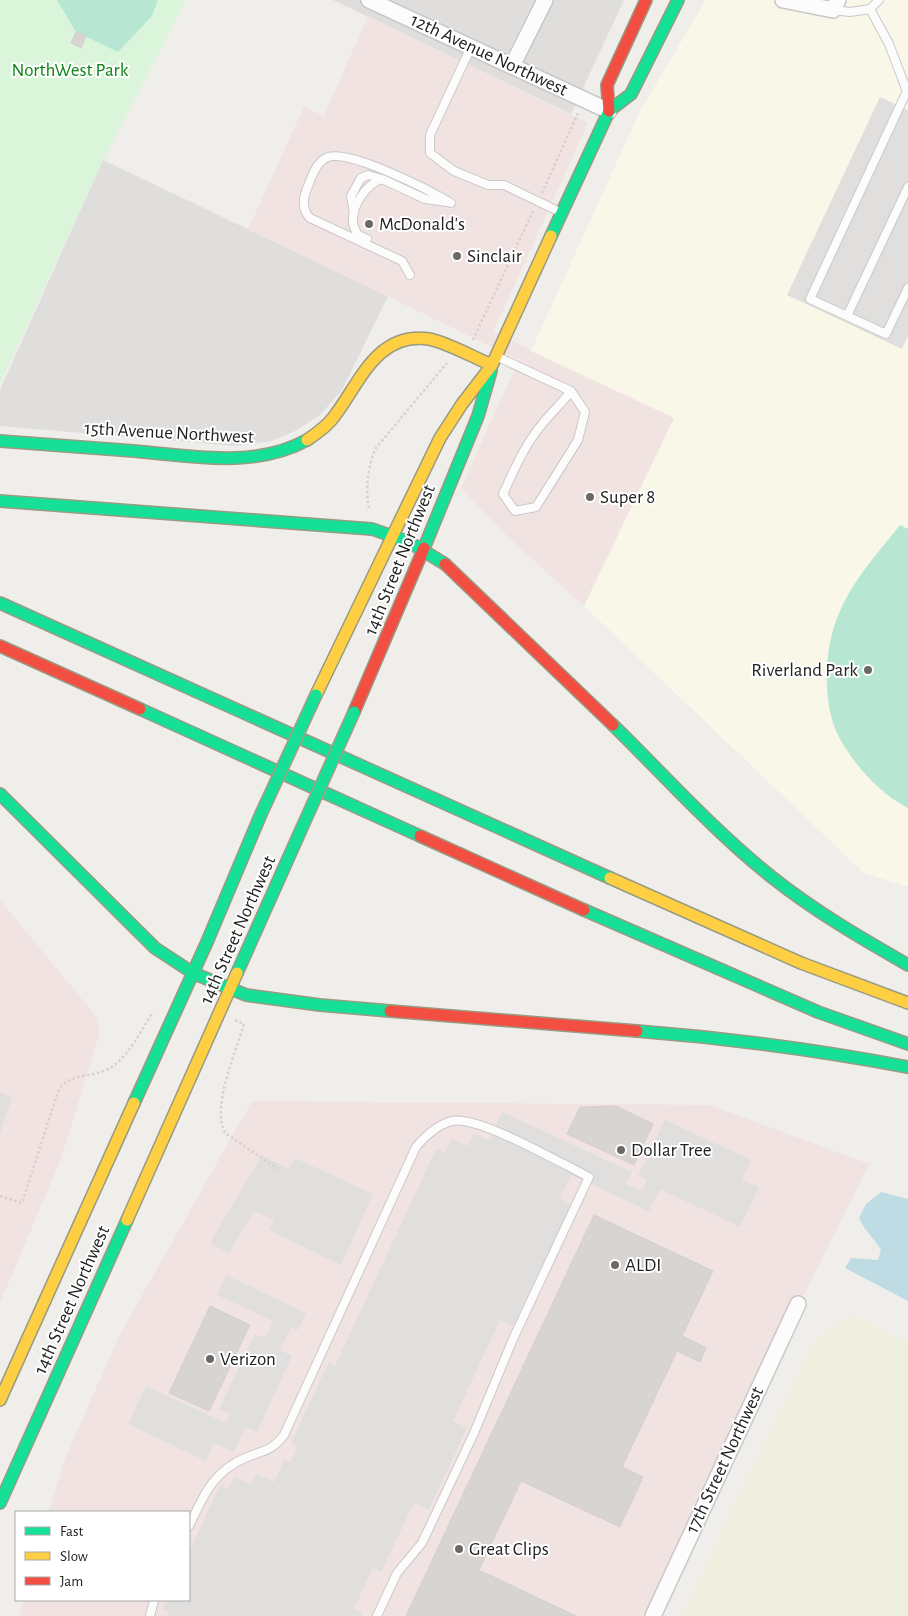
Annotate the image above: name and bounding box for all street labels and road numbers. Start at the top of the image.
street label: 12th Avenue Northwest [408,10,570,100]
street label: 15th Avenue Northwest [84,419,254,447]
street label: 14th Street Northwest [361,482,439,638]
street label: 14th Street Northwest [197,853,279,1007]
street label: 14th Street Northwest [31,1223,113,1377]
street label: 17th Street Northwest [683,1384,767,1536]

